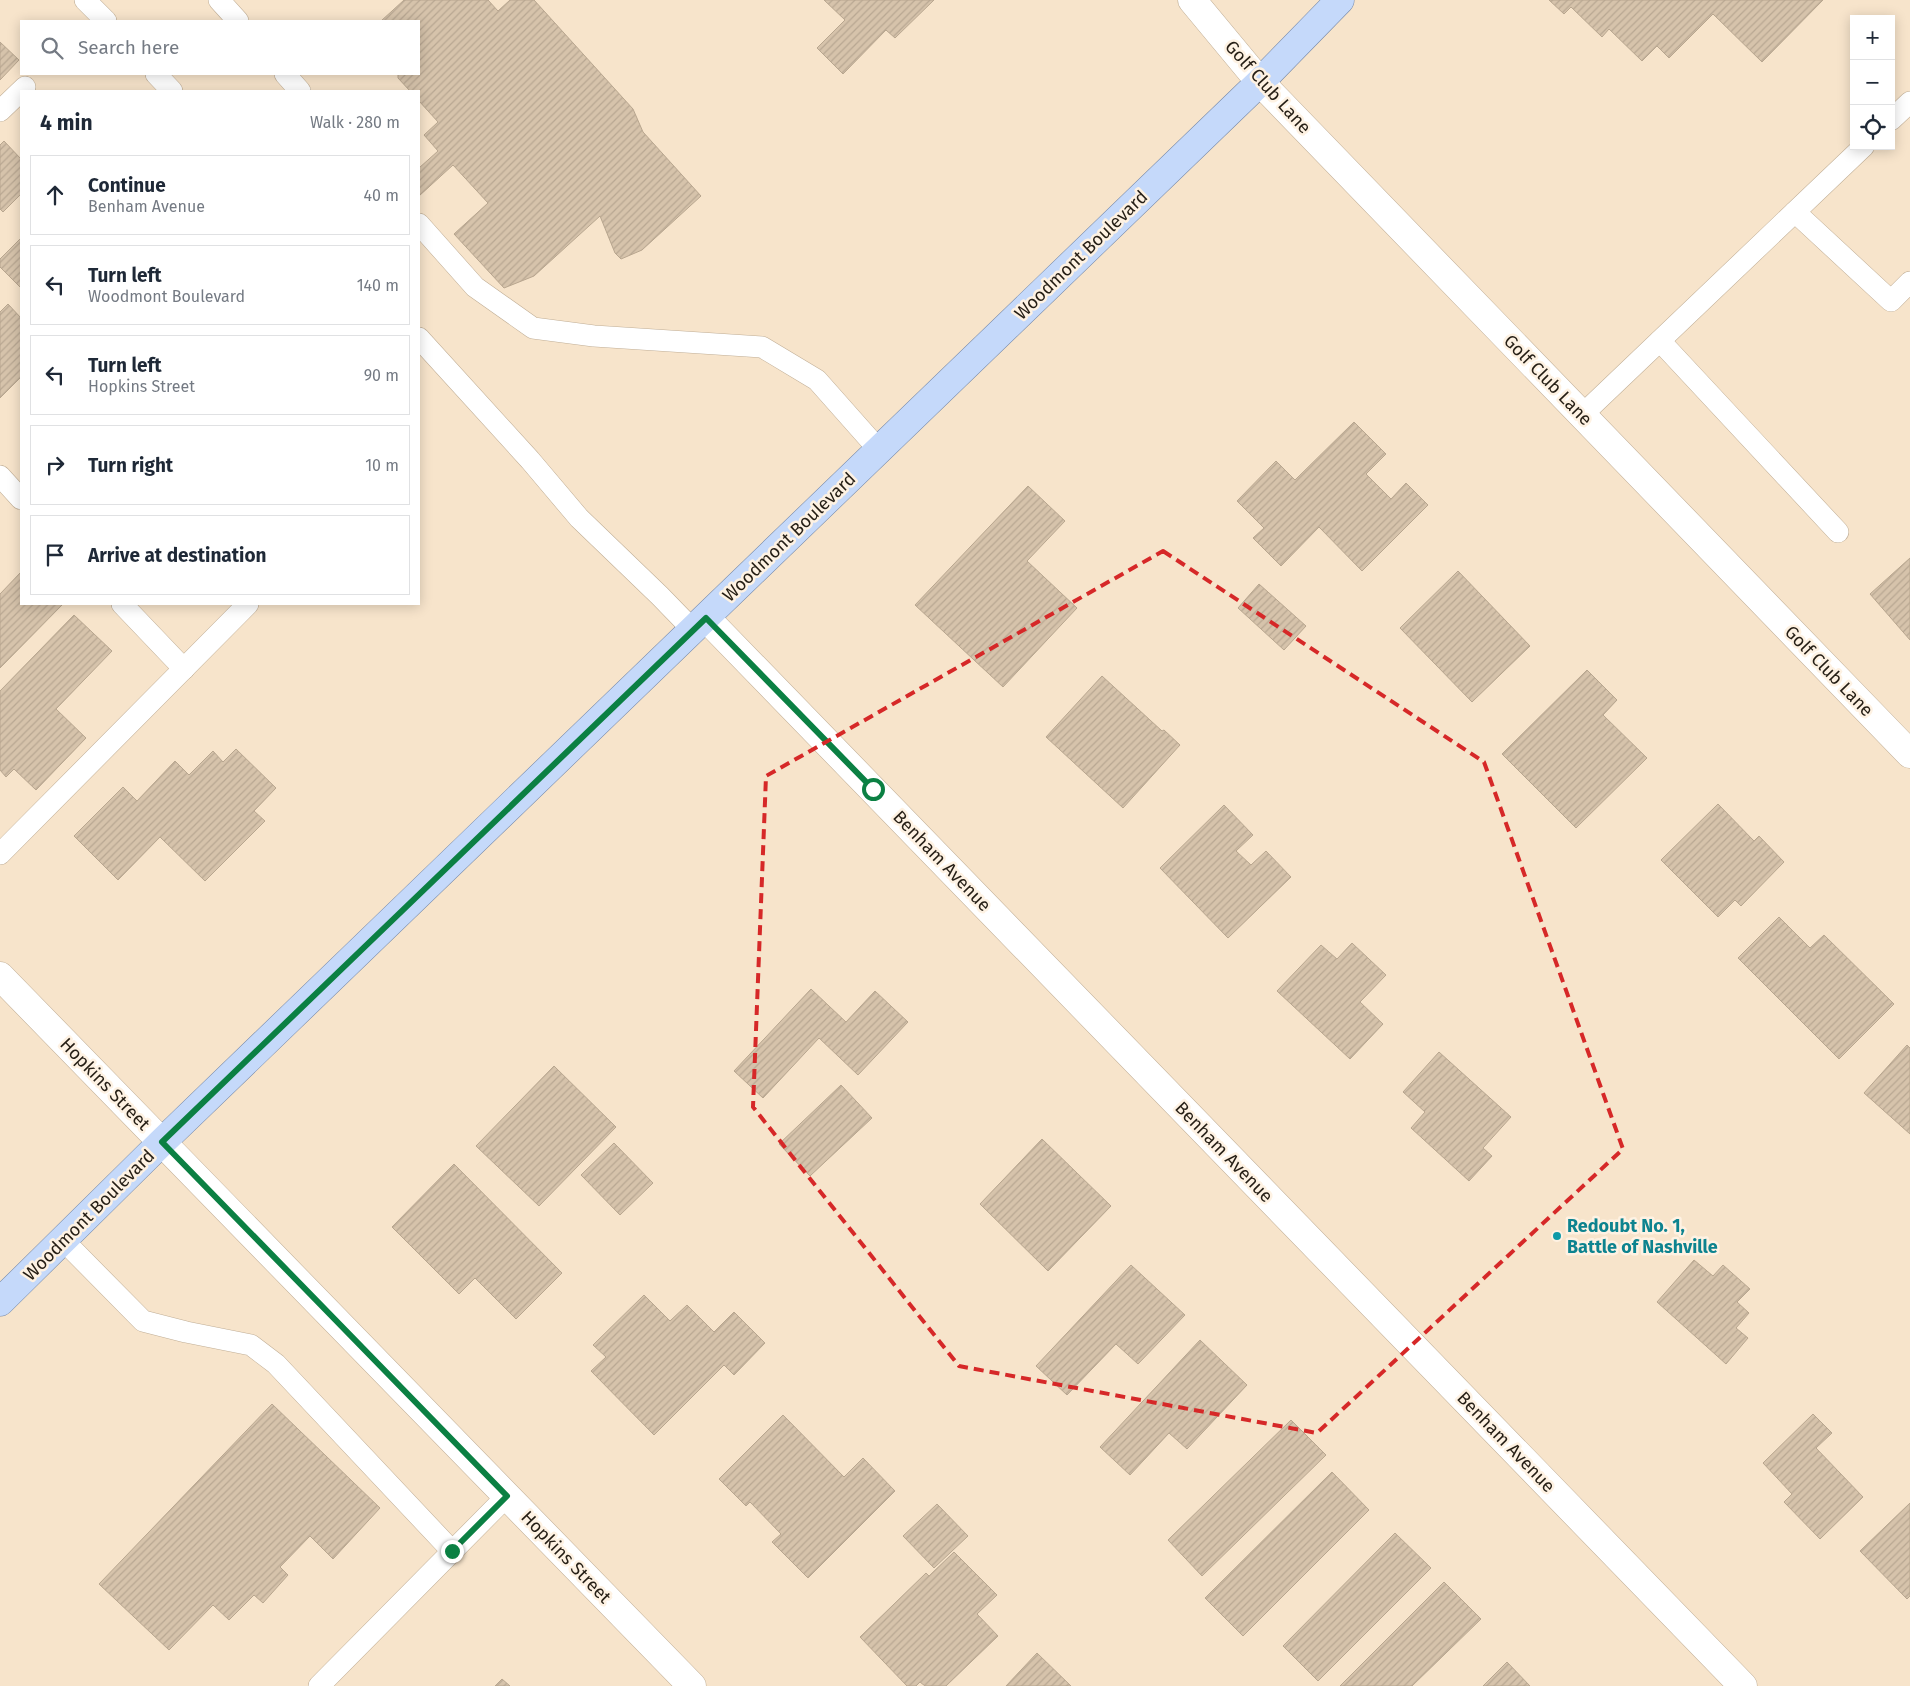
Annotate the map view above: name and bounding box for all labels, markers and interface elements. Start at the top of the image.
map controls [1850,15,1895,150]
button: + [1850,15,1895,60]
search box [20,20,420,75]
icon: search [38,34,66,62]
text: Search here [78,36,179,59]
street label: Golf Club Lane [1220,36,1316,138]
button: − [1850,60,1895,105]
button: locate [1850,105,1895,150]
text: 4 min [40,110,93,136]
text: Walk · 280 m [310,113,400,132]
text: Continue [88,174,166,197]
icon: ahead [41,181,69,209]
text: 40 m [364,186,399,205]
street label: Woodmont Boulevard [1010,186,1152,324]
text: Benham Avenue [88,197,205,216]
text: Turn left [88,264,162,287]
icon: left [41,271,69,299]
text: 140 m [357,276,399,295]
text: Woodmont Boulevard [88,287,245,306]
street label: Golf Club Lane [1499,330,1597,430]
text: Turn left [88,354,162,377]
icon: left [41,361,69,389]
text: 90 m [364,366,399,385]
text: Hopkins Street [88,377,195,396]
icon: right [41,451,69,479]
text: Turn right [88,454,173,477]
text: 10 m [365,456,399,475]
street label: Woodmont Boulevard [718,468,860,606]
icon: arrive [41,541,69,569]
text: Arrive at destination [88,544,267,567]
street label: Golf Club Lane [1780,621,1878,721]
route start [862,778,885,801]
street label: Benham Avenue [888,806,996,916]
street label: Hopkins Street [55,1033,155,1135]
street label: Benham Avenue [1170,1097,1278,1207]
street label: Woodmont Boulevard [19,1145,159,1285]
place label: Redoubt No. 1, Battle of Nashville [1567,1215,1718,1258]
marker: Redoubt No. 1, Battle of Nashville [1551,1230,1563,1242]
street label: Benham Avenue [1452,1387,1560,1497]
street label: Hopkins Street [516,1506,616,1608]
route end [441,1540,464,1563]

